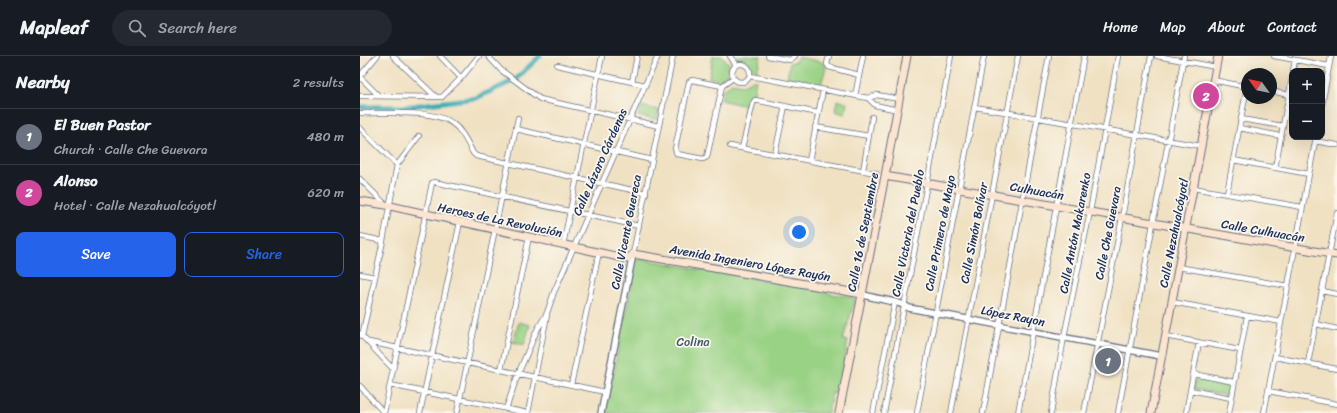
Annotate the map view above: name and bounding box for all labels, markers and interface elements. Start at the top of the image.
search box [112,10,392,46]
text: Mapleaf [20,11,88,44]
text: Search here [158,15,237,41]
text: Home [1103,15,1138,40]
text: Map [1160,15,1186,40]
text: About [1208,15,1245,40]
text: Contact [1267,15,1317,40]
icon: search [126,17,148,39]
text: Nearby [16,67,70,97]
north arrow [1241,68,1277,104]
map controls [1289,68,1325,140]
button: + [1289,68,1325,104]
text: 2 results [293,71,344,94]
pin: 2 [1193,81,1219,111]
street label: Calle Lázaro Cárdenas [566,104,634,219]
button: − [1289,104,1325,140]
text: El Buen Pastor [54,112,151,138]
text: 1 [26,125,32,148]
text: 480 m [306,125,344,148]
text: Church · Calle Che Guevara [54,138,208,161]
street label: Calle Victoria del Pueblo [885,167,931,299]
text: Alonso [54,168,98,194]
street label: Calle 16 de Septiembre [841,170,885,294]
street label: Calle Antón Makarenko [1052,171,1098,295]
street label: Calle Vicente Guereca [604,173,648,291]
street label: Calle Primero de Mayo [918,173,962,293]
street label: Culhuacán [1008,175,1066,207]
street label: Calle Nezahualcóyotl [1153,176,1195,289]
street label: Calle Simón Bolívar [953,180,995,285]
text: 2 [25,181,33,204]
text: 620 m [308,181,344,204]
street label: Calle Che Guevara [1088,184,1128,282]
text: Hotel · Calle Nezahualcóyotl [54,194,216,217]
street label: Heroes de La Revolución [436,196,565,244]
street label: Calle Culhuacán [1220,213,1307,249]
your location [789,222,809,242]
button: Save [16,232,176,277]
button: Share [184,232,344,277]
street label: Avenida Ingeniero López Rayón [667,238,833,288]
street label: López Rayon [979,299,1047,333]
park label: Colina [677,331,709,353]
pin: 1 [1095,346,1121,376]

